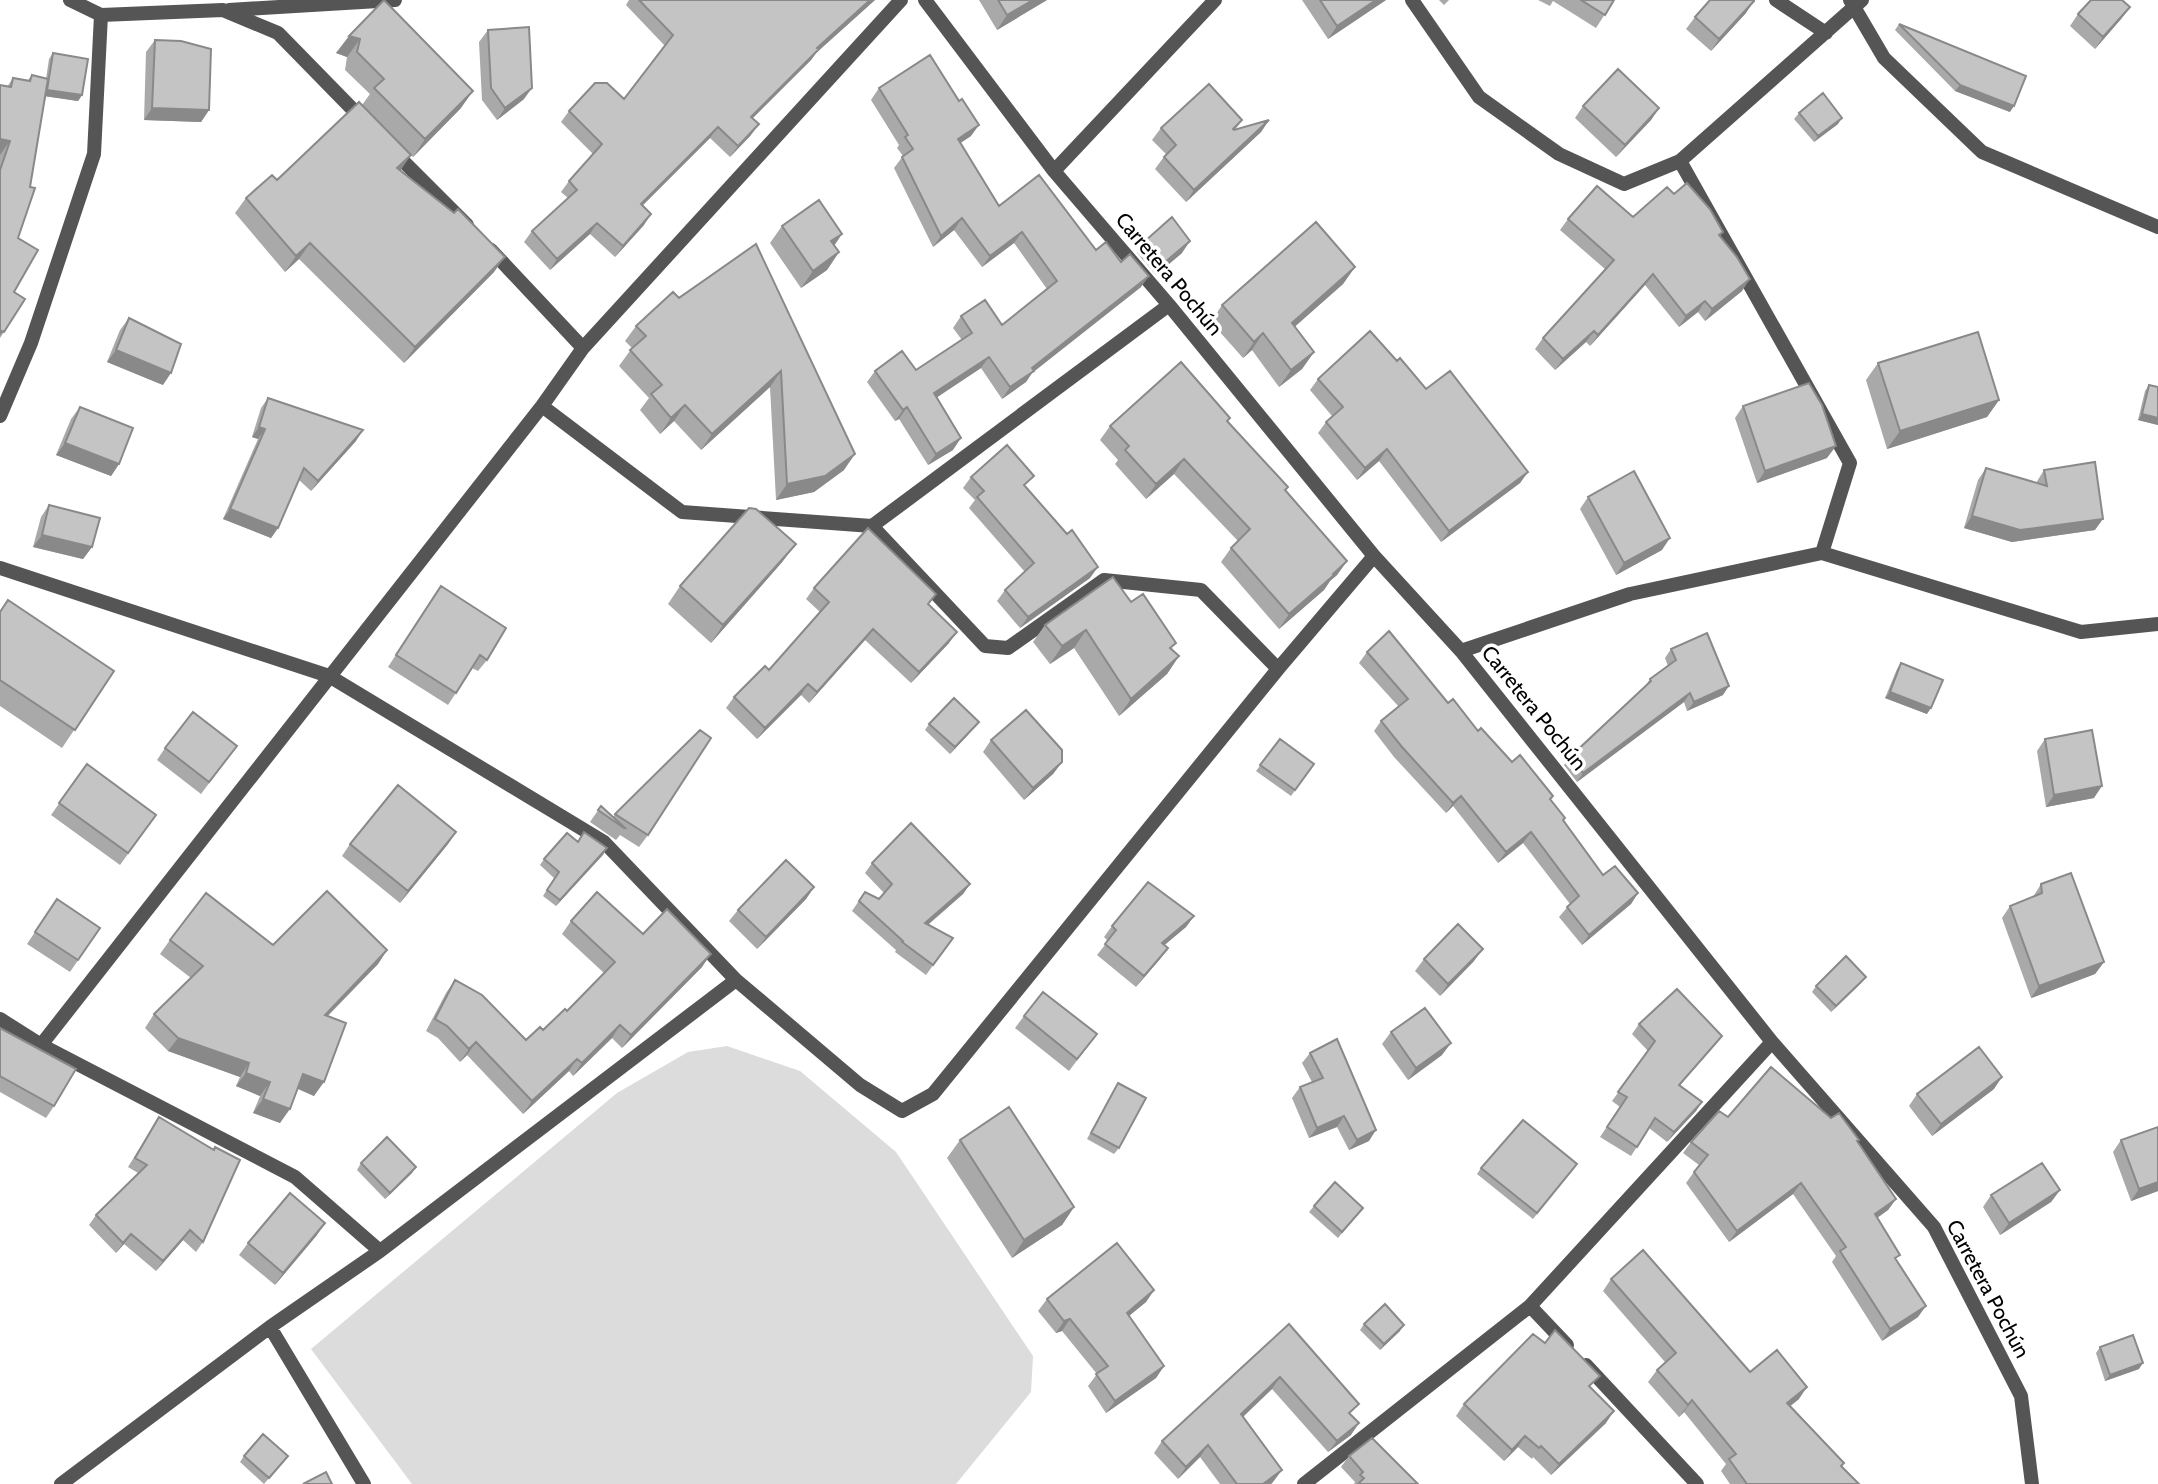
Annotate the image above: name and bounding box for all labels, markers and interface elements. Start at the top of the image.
street label: Carretera Pochún [1111,207,1228,340]
street label: Carretera Pochún [1477,640,1592,775]
street label: Carretera Pochún [1942,1215,2035,1362]

